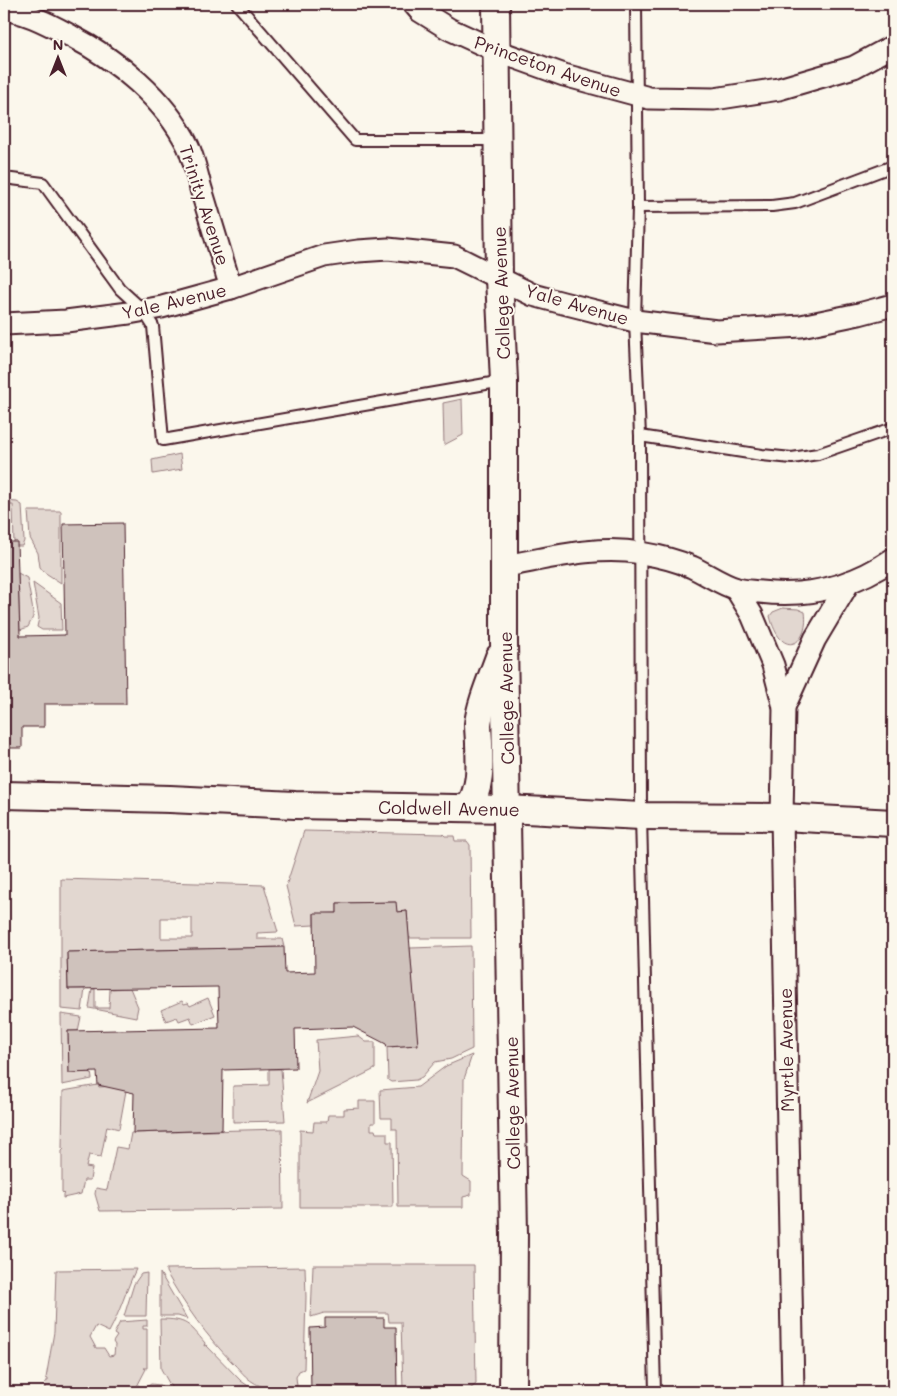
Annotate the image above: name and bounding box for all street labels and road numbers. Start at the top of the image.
street label: Princeton Avenue [471,30,625,102]
street label: Trinity Avenue [174,142,236,268]
street label: College Avenue [487,226,515,360]
street label: Yale Avenue [119,277,229,325]
street label: Yale Avenue [522,278,632,330]
street label: College Avenue [493,631,519,765]
street label: Coldwell Avenue [378,795,520,821]
street label: Myrtle Avenue [773,988,799,1112]
street label: College Avenue [499,1036,525,1170]

